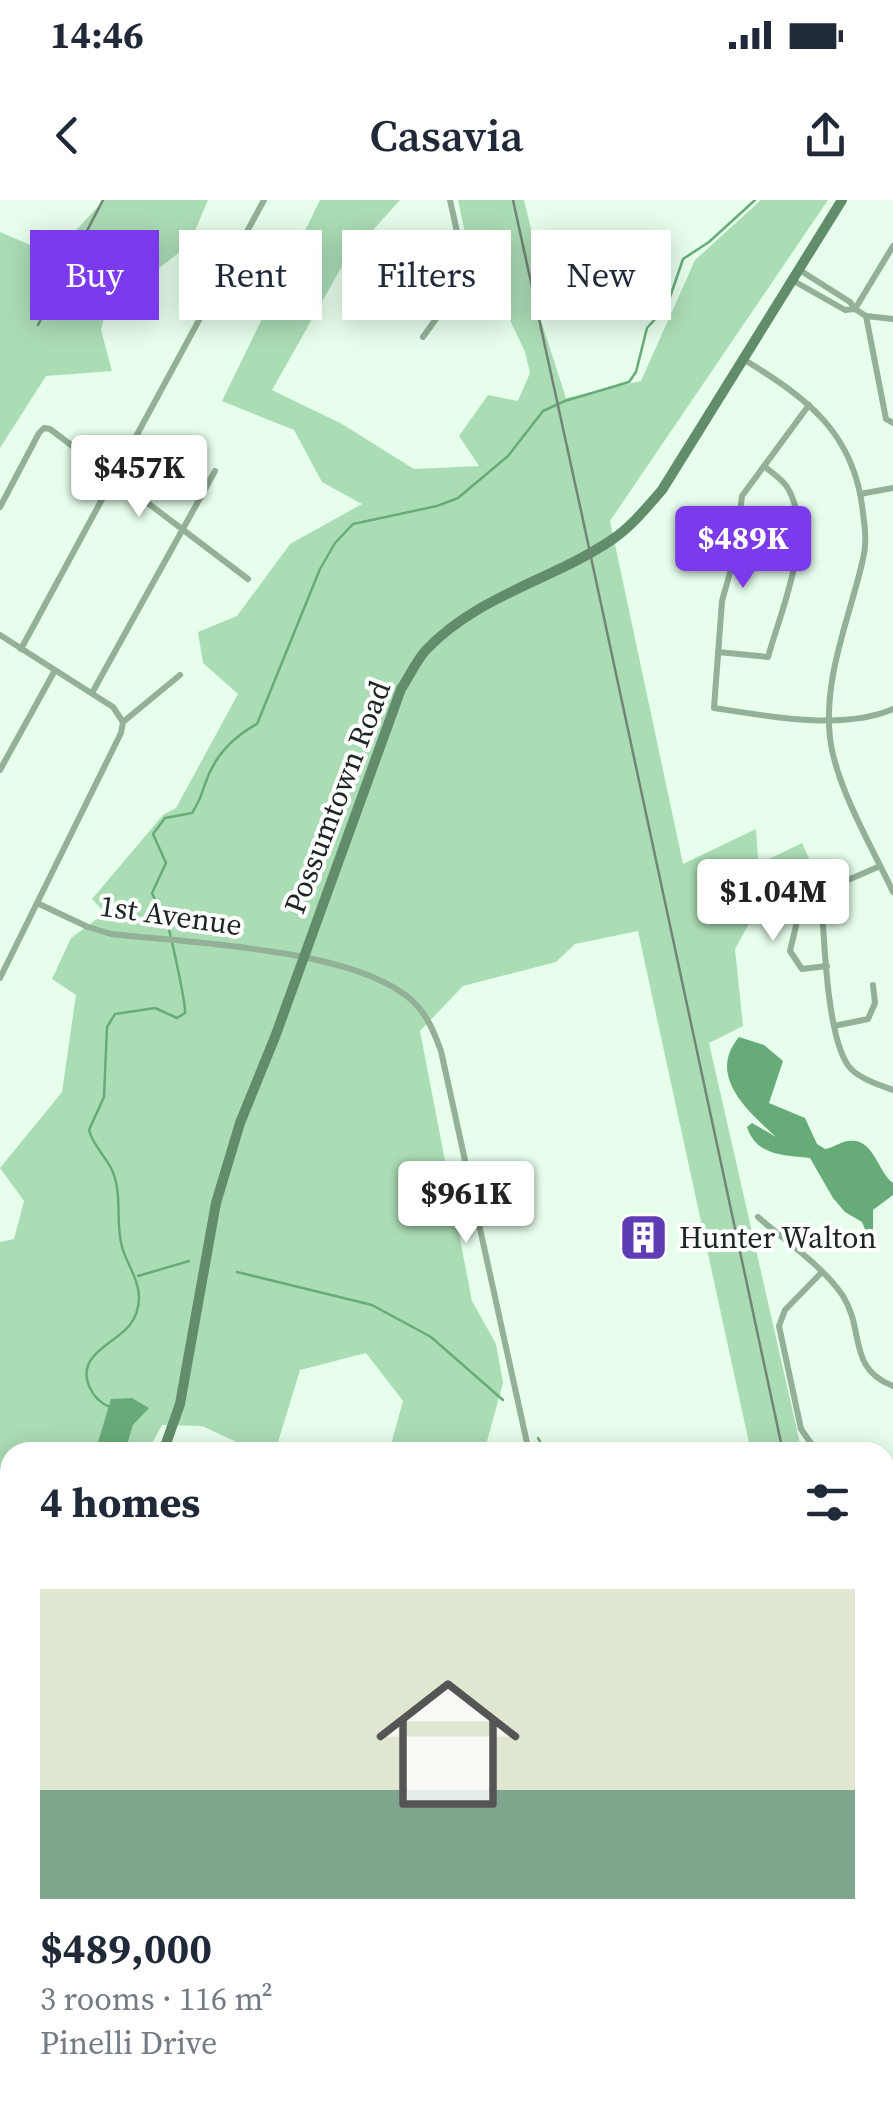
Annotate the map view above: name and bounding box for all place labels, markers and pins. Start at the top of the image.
pin: $457K [69,435,209,520]
pin: $489K [673,506,813,591]
pin: $1.04M [692,859,854,944]
pin: $961K [396,1161,536,1246]
building icon: Hunter Walton [618,1211,670,1263]
place label: Hunter Walton [679,1217,877,1258]

